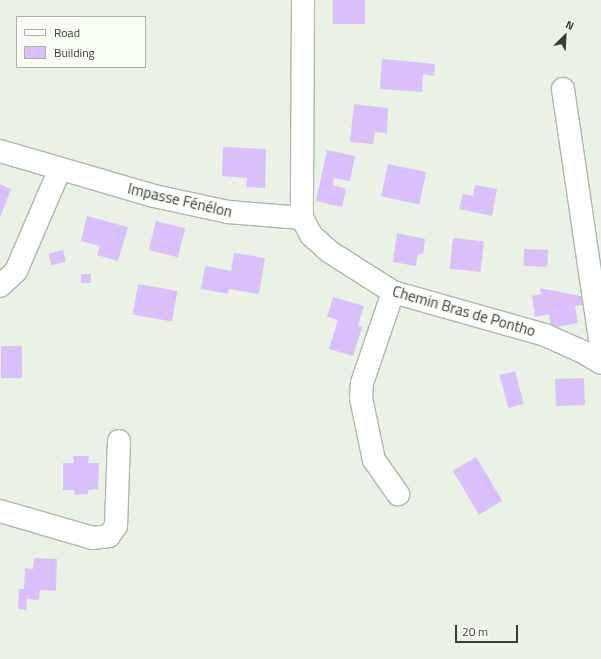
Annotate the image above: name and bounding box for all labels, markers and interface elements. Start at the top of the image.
legend [16,16,146,68]
north arrow [545,16,585,56]
text: N [563,16,577,34]
text: Road [54,23,80,42]
text: Building [54,43,95,62]
street label: Impasse Fénélon [126,179,234,221]
street label: Chemin Bras de Pontho [390,282,538,340]
scale bar [457,617,520,643]
text: 20 m [462,622,488,641]

